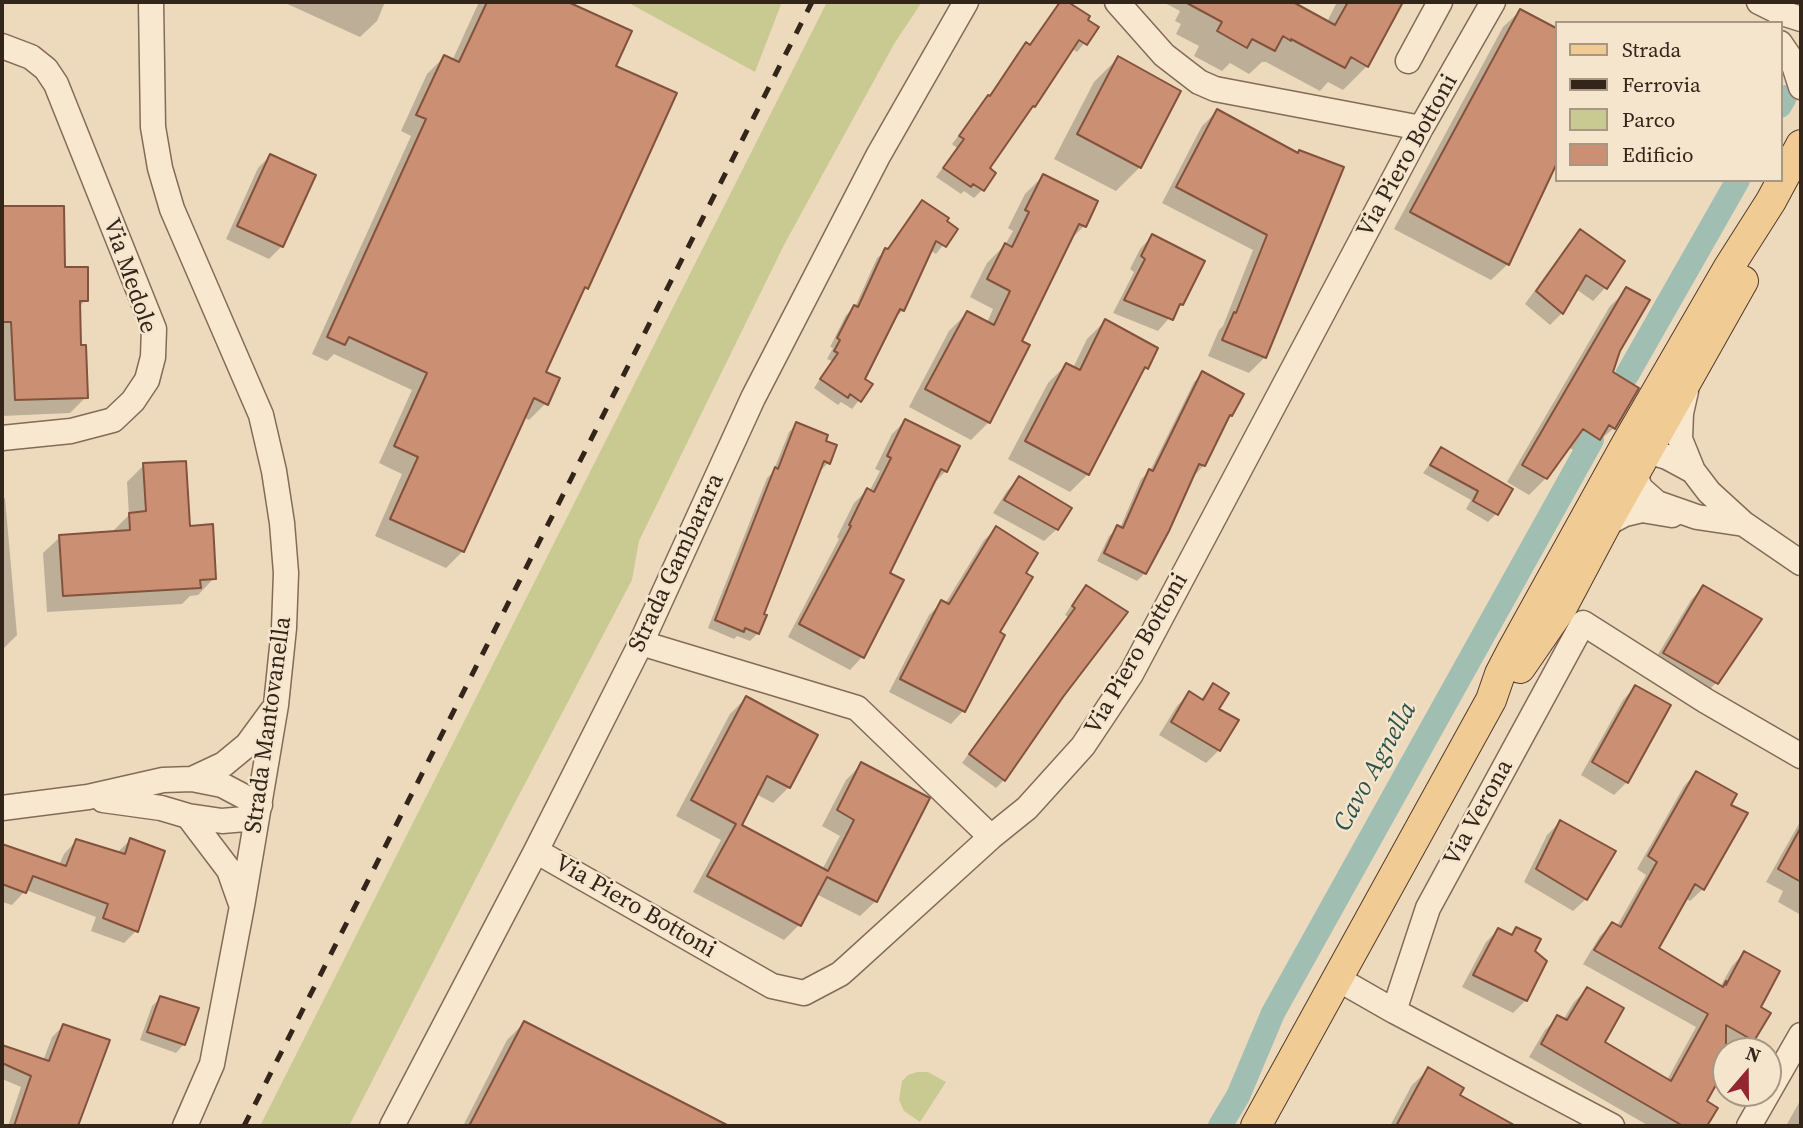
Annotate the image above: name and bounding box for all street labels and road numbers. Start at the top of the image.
street label: Via Piero Bottoni [1351,70,1465,242]
street label: Via Medole [96,215,162,337]
street label: Strada Gambarara [623,469,731,657]
street label: Via Piero Bottoni [1079,568,1195,740]
street label: Strada Mantovanella [240,615,298,835]
street label: Via Verona [1438,755,1520,871]
street label: Via Piero Bottoni [549,849,721,965]

